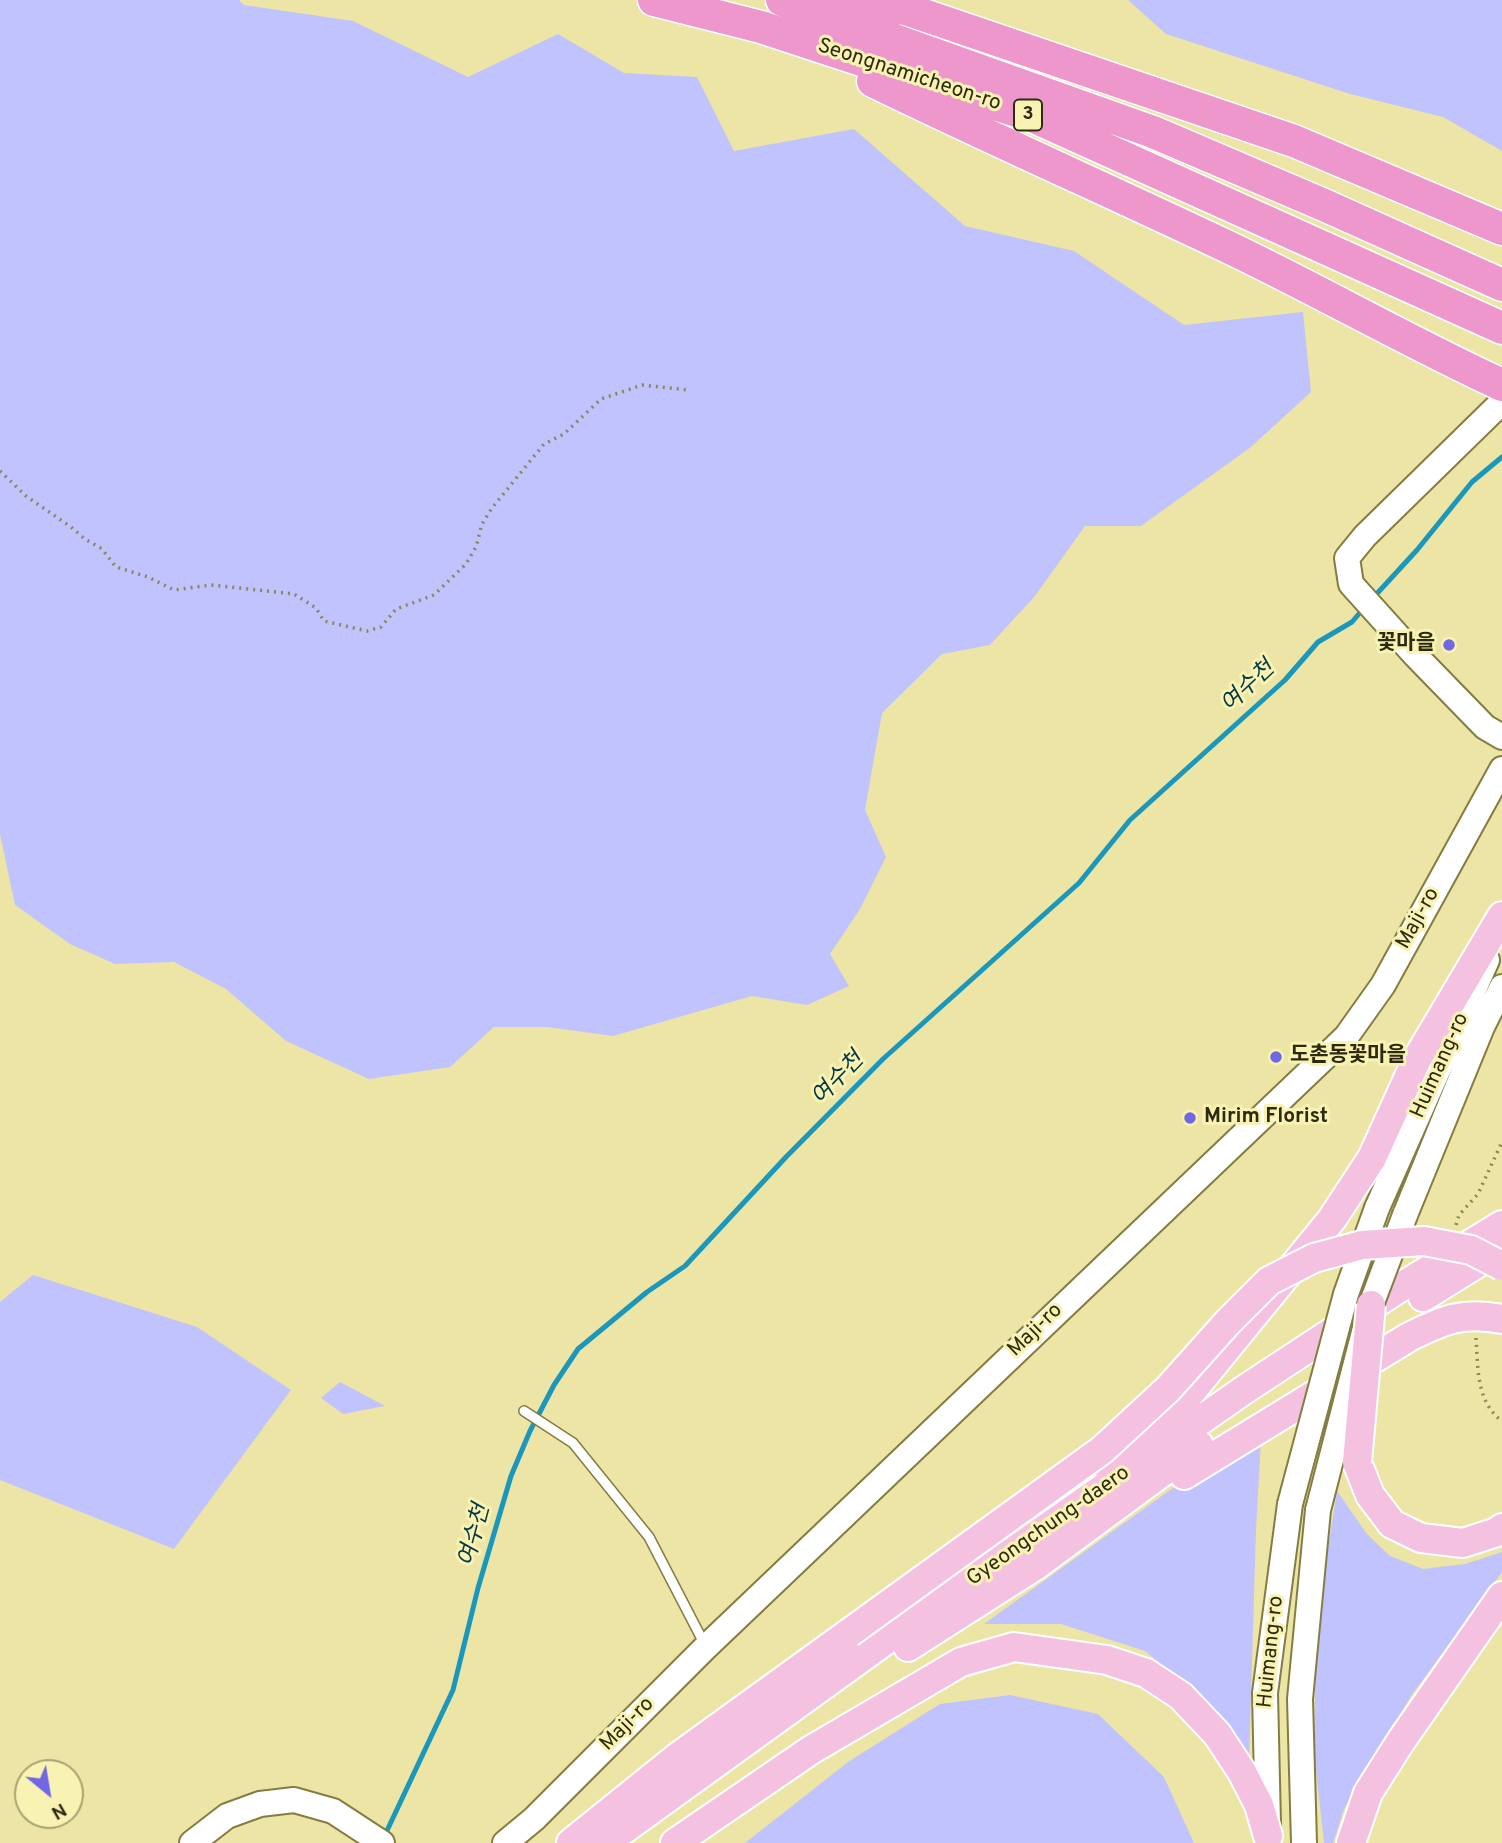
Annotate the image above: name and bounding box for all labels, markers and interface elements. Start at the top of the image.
street label: Seongnamicheon-ro [814,34,1004,118]
road number: 3 [1014,99,1042,130]
place label: 꽃마을 [1377,632,1435,658]
marker: 꽃마을 [1441,637,1457,653]
water label: 여수천 [1216,656,1282,720]
street label: Maji-ro [1392,884,1446,954]
street label: Huimang-ro [1407,1009,1475,1123]
place label: 도촌동꽃마을 [1290,1044,1406,1070]
water label: 여수천 [807,1048,871,1112]
marker: 도촌동꽃마을 [1268,1049,1284,1065]
place label: Mirim Florist [1204,1105,1328,1131]
marker: Mirim Florist [1182,1110,1198,1126]
street label: Maji-ro [1003,1299,1069,1363]
street label: Gyeongchung-daero [963,1461,1135,1593]
water label: 여수천 [454,1502,498,1570]
street label: Huimang-ro [1254,1595,1290,1709]
street label: Maji-ro [596,1693,660,1757]
north arrow [14,1759,84,1829]
text: N [47,1797,70,1824]

